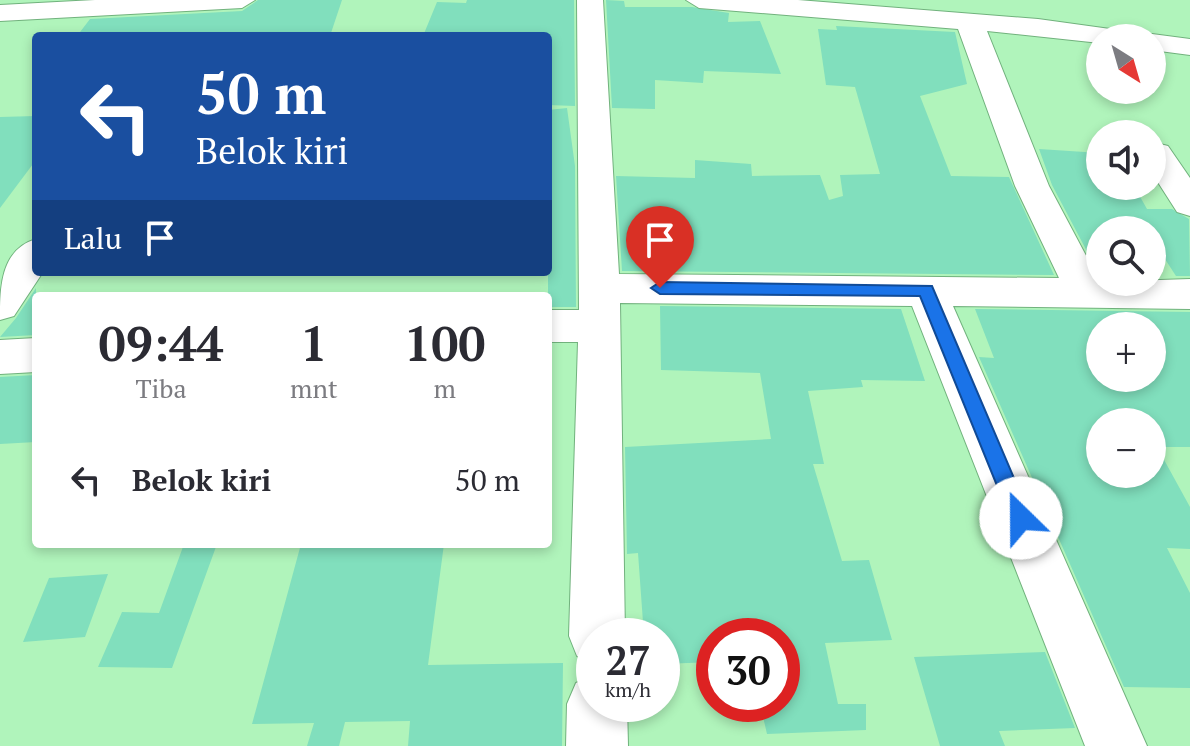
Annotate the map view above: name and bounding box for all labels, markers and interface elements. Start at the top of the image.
north arrow [1086,24,1166,104]
map controls [1086,24,1166,488]
text: 50 m [196,56,326,130]
icon: left [64,64,168,168]
button: sound [1086,120,1166,200]
text: Belok kiri [196,127,348,174]
pin [626,206,694,288]
icon: arrive [138,216,182,260]
button: search [1086,216,1166,296]
text: Lalu [64,218,122,258]
icon: arrive [638,218,682,262]
text: 09:44 [99,311,223,375]
text: 1 [300,311,327,375]
text: 100 [404,311,485,375]
button: + [1086,312,1166,392]
text: Tiba [135,371,187,405]
text: mnt [290,371,338,405]
text: m [434,371,456,405]
button: − [1086,408,1166,488]
icon: left [64,458,108,502]
text: Belok kiri [132,460,271,500]
text: 50 m [455,460,520,500]
position arrow [979,476,1063,560]
speed limit sign: 30 [696,618,800,722]
text: 27 [605,633,651,686]
text: km/h [605,676,651,703]

